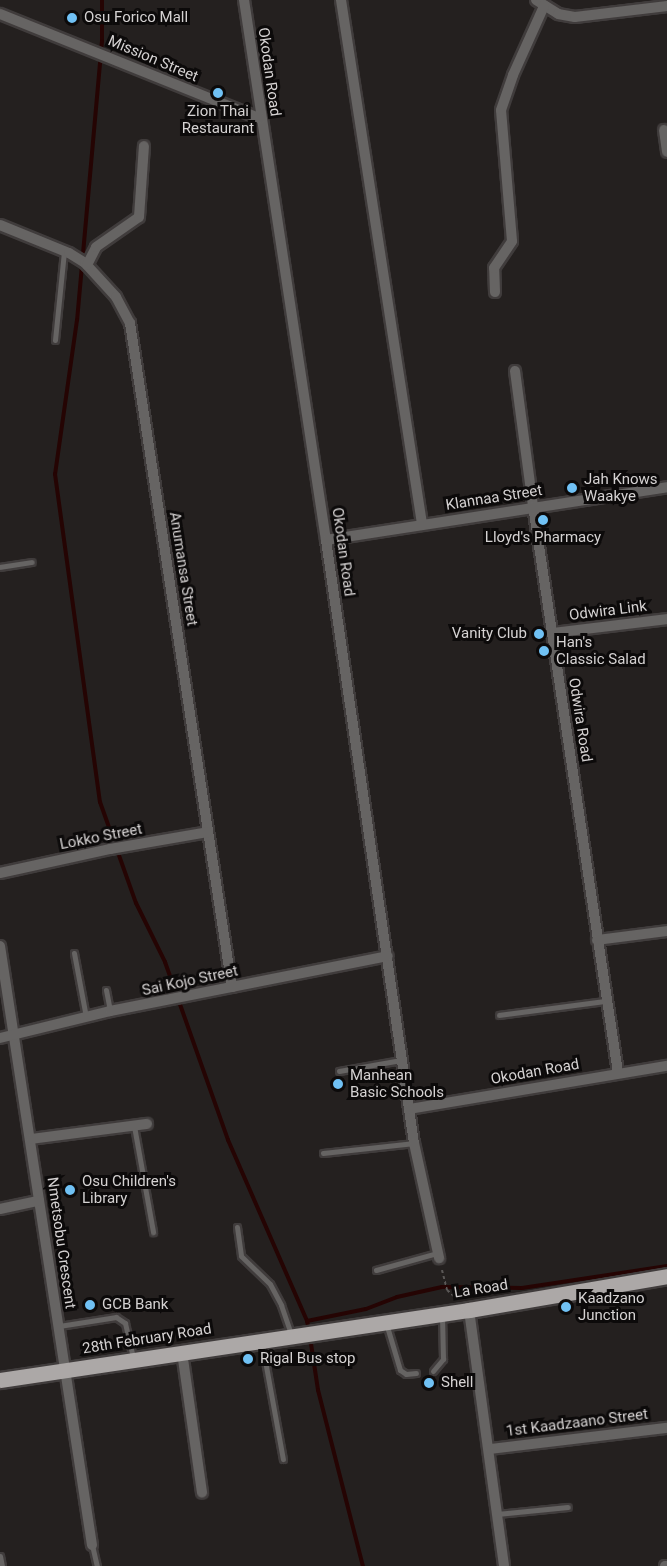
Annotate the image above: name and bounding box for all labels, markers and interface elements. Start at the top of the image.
place label: Osu Forico Mall [84,9,188,27]
marker: Osu Forico Mall [65,11,79,25]
street label: Okodan Road [254,26,284,118]
street label: Mission Street [105,32,201,86]
marker: Zion Thai Restaurant [211,86,225,100]
place label: Zion Thai Restaurant [182,102,254,137]
place label: Jah Knows Waakye [584,470,658,505]
street label: Klannaa Street [444,481,544,515]
marker: Jah Knows Waakye [565,481,579,495]
street label: Okodan Road [328,506,358,598]
street label: Anumansa Street [165,511,201,627]
marker: Lloyd's Pharmacy [536,513,550,527]
place label: Lloyd's Pharmacy [485,529,601,547]
street label: Odwira Link [568,597,648,625]
place label: Vanity Club [452,625,527,643]
marker: Vanity Club [532,627,546,641]
place label: Han's Classic Salad [556,633,646,668]
marker: Han's Classic Salad [537,644,551,658]
street label: Odwira Road [564,677,596,763]
street label: Lokko Street [58,820,144,854]
street label: Sai Kojo Street [140,962,240,1000]
street label: Okodan Road [489,1055,581,1089]
place label: Manhean Basic Schools [350,1066,444,1101]
marker: Manhean Basic Schools [331,1077,345,1091]
place label: Osu Children's Library [82,1172,176,1207]
street label: Nmetsobu Crescent [43,1176,79,1310]
marker: Osu Children's Library [63,1183,77,1197]
street label: La Road [453,1276,509,1302]
place label: Kaadzano Junction [578,1289,645,1324]
place label: GCB Bank [102,1296,168,1314]
marker: GCB Bank [83,1298,97,1312]
marker: Kaadzano Junction [559,1300,573,1314]
street label: 28th February Road [81,1320,213,1358]
place label: Rigal Bus stop [260,1350,355,1368]
marker: Rigal Bus stop [241,1352,255,1366]
place label: Shell [441,1374,473,1392]
marker: Shell [422,1376,436,1390]
street label: 1st Kaadzaano Street [505,1405,649,1441]

